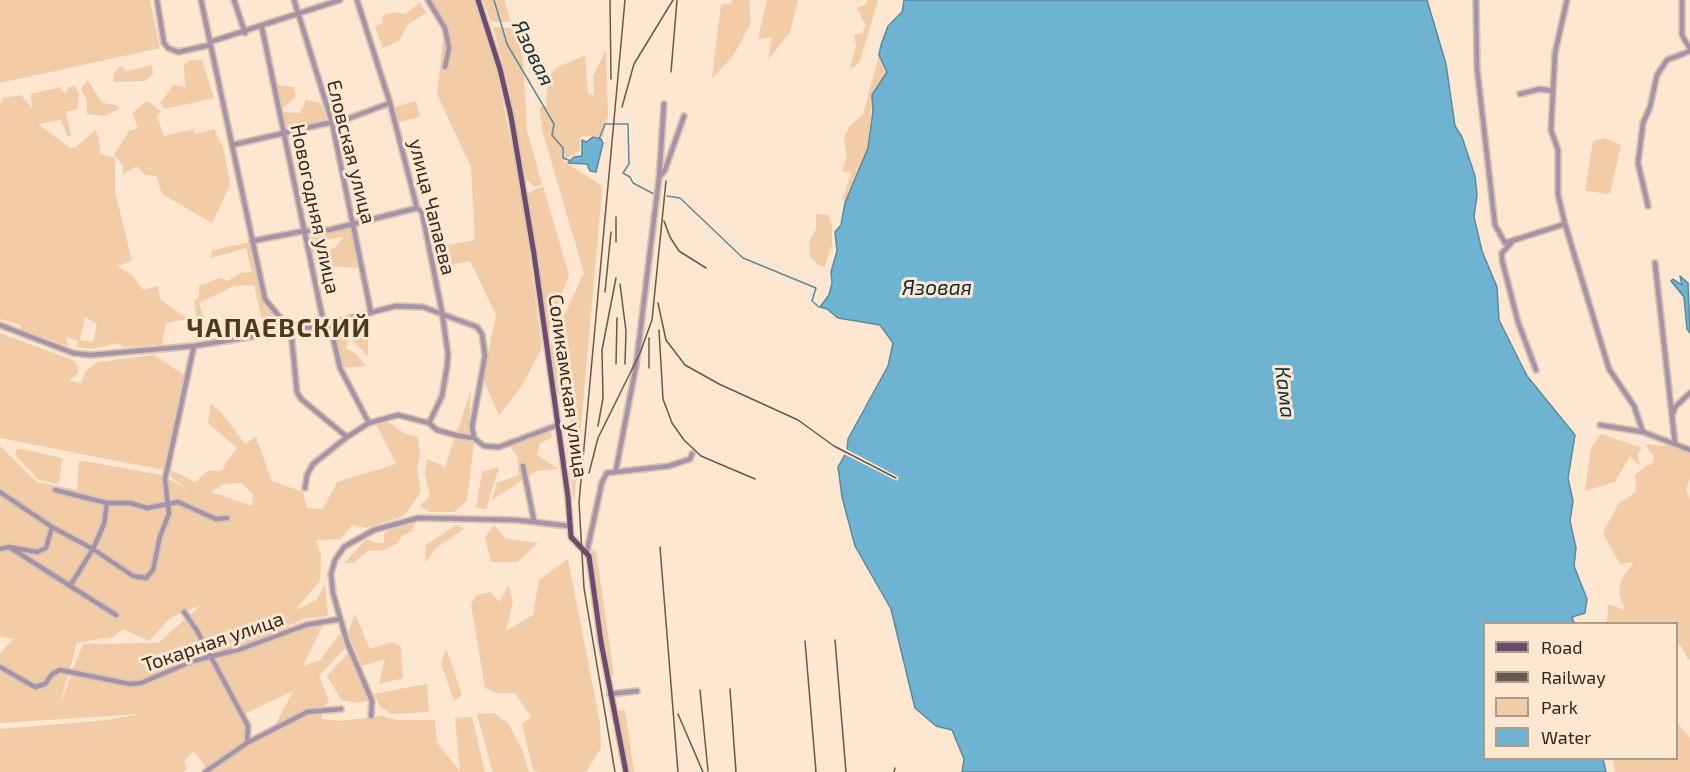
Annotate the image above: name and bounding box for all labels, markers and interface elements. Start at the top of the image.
water label: Язовая [506,16,560,90]
street label: Еловская улица [321,77,381,227]
street label: Новогодняя улица [285,122,345,296]
street label: улица Чапаева [404,137,460,277]
water label: Язовая [902,275,972,301]
street label: Соликамская улица [543,293,593,479]
district label: ЧАПАЕВСКИЙ [187,312,371,344]
water label: Кама [1269,365,1301,419]
street label: Токарная улица [139,607,287,677]
legend [1483,622,1678,760]
text: Road [1541,636,1582,658]
text: Railway [1541,666,1606,688]
text: Park [1541,696,1578,718]
text: Water [1541,726,1591,748]

